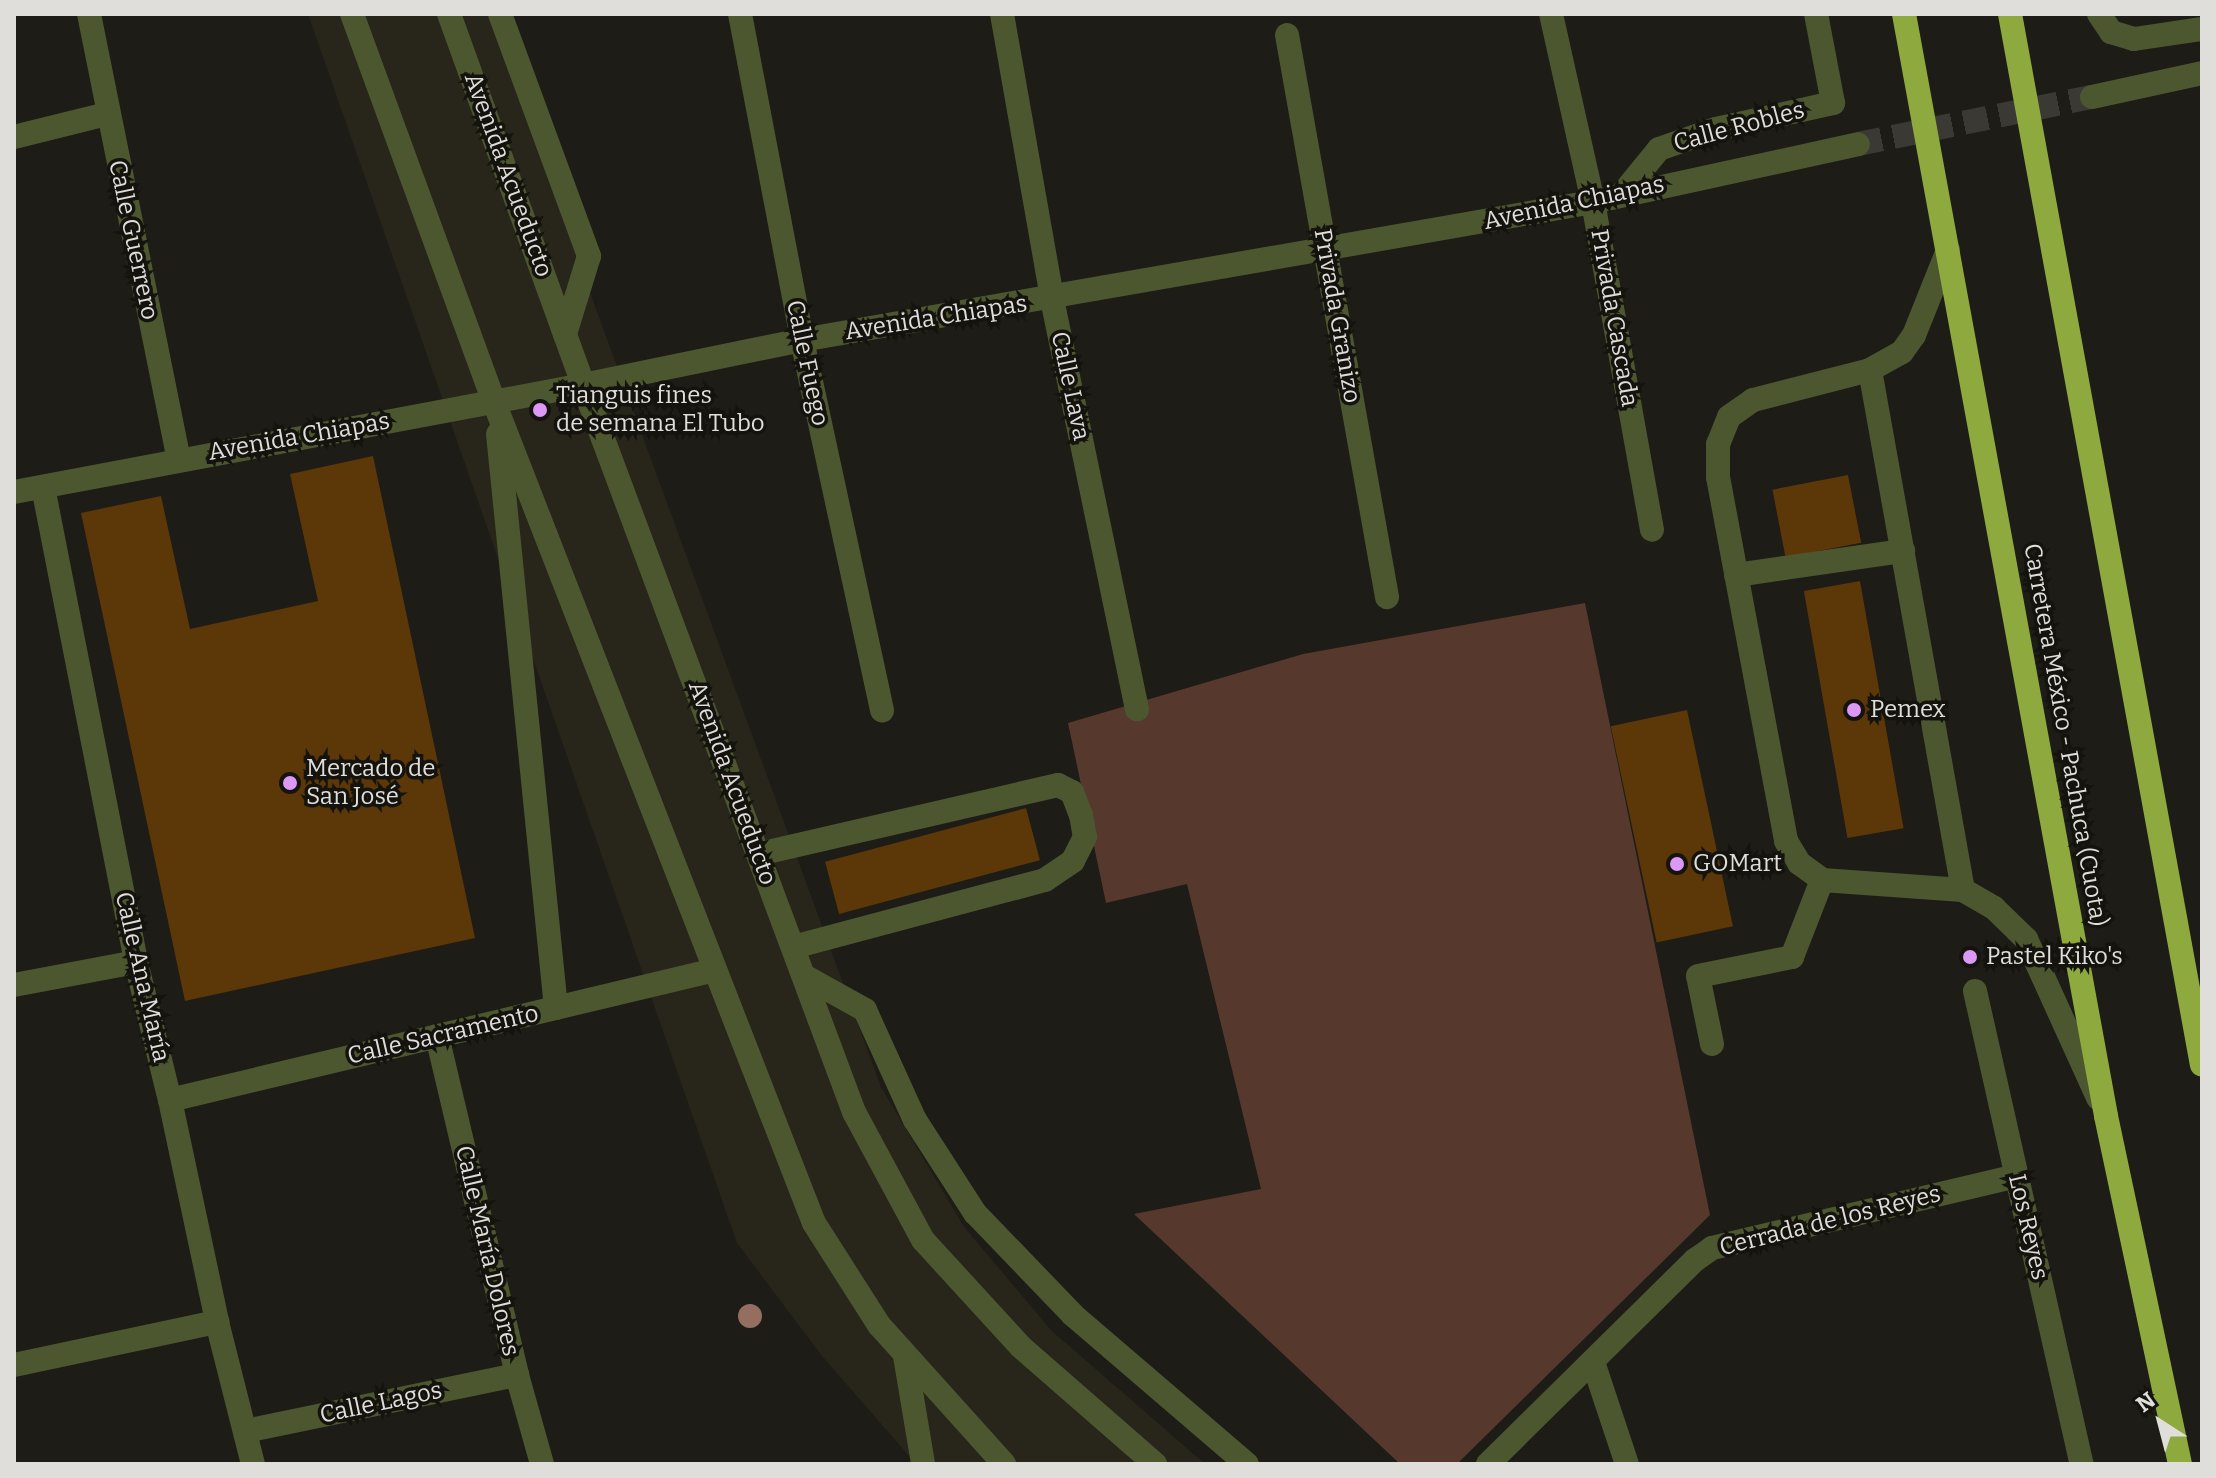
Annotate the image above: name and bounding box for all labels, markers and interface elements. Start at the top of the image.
street label: Avenida Acueducto [458,69,558,281]
street label: Calle Robles [1670,96,1808,158]
street label: Calle Guerrero [102,157,164,323]
street label: Avenida Chiapas [1481,170,1667,236]
street label: Privada Granizo [1307,227,1367,405]
street label: Privada Cascada [1584,227,1644,409]
street label: Avenida Chiapas [843,289,1029,347]
street label: Calle Fuego [780,297,834,429]
street label: Calle Lava [1044,329,1096,443]
place label: Tianguis fines de semana El Tubo [556,382,765,438]
marker: Tianguis fines de semana El Tubo [531,401,549,419]
street label: Avenida Chiapas [206,407,392,467]
street label: Carretera México - Pachuca (Cuota) [2017,541,2113,929]
street label: Avenida Acueducto [682,677,782,889]
place label: Pemex [1870,696,1946,724]
marker: Pemex [1845,701,1863,719]
place label: Mercado de San José [306,755,435,811]
marker: Mercado de San José [281,774,299,792]
place label: GOMart [1693,850,1782,878]
marker: GOMart [1668,855,1686,873]
street label: Calle Ana María [108,889,176,1065]
place label: Pastel Kiko's [1986,943,2123,971]
marker: Pastel Kiko's [1961,948,1979,966]
street label: Calle Sacramento [345,999,541,1071]
street label: Calle María Dolores [449,1143,525,1359]
street label: Los Reyes [2002,1171,2054,1283]
street label: Cerrada de los Reyes [1716,1180,1944,1262]
street label: Calle Lagos [317,1376,445,1430]
north arrow [2120,1382,2200,1462]
text: N [2131,1386,2160,1418]

